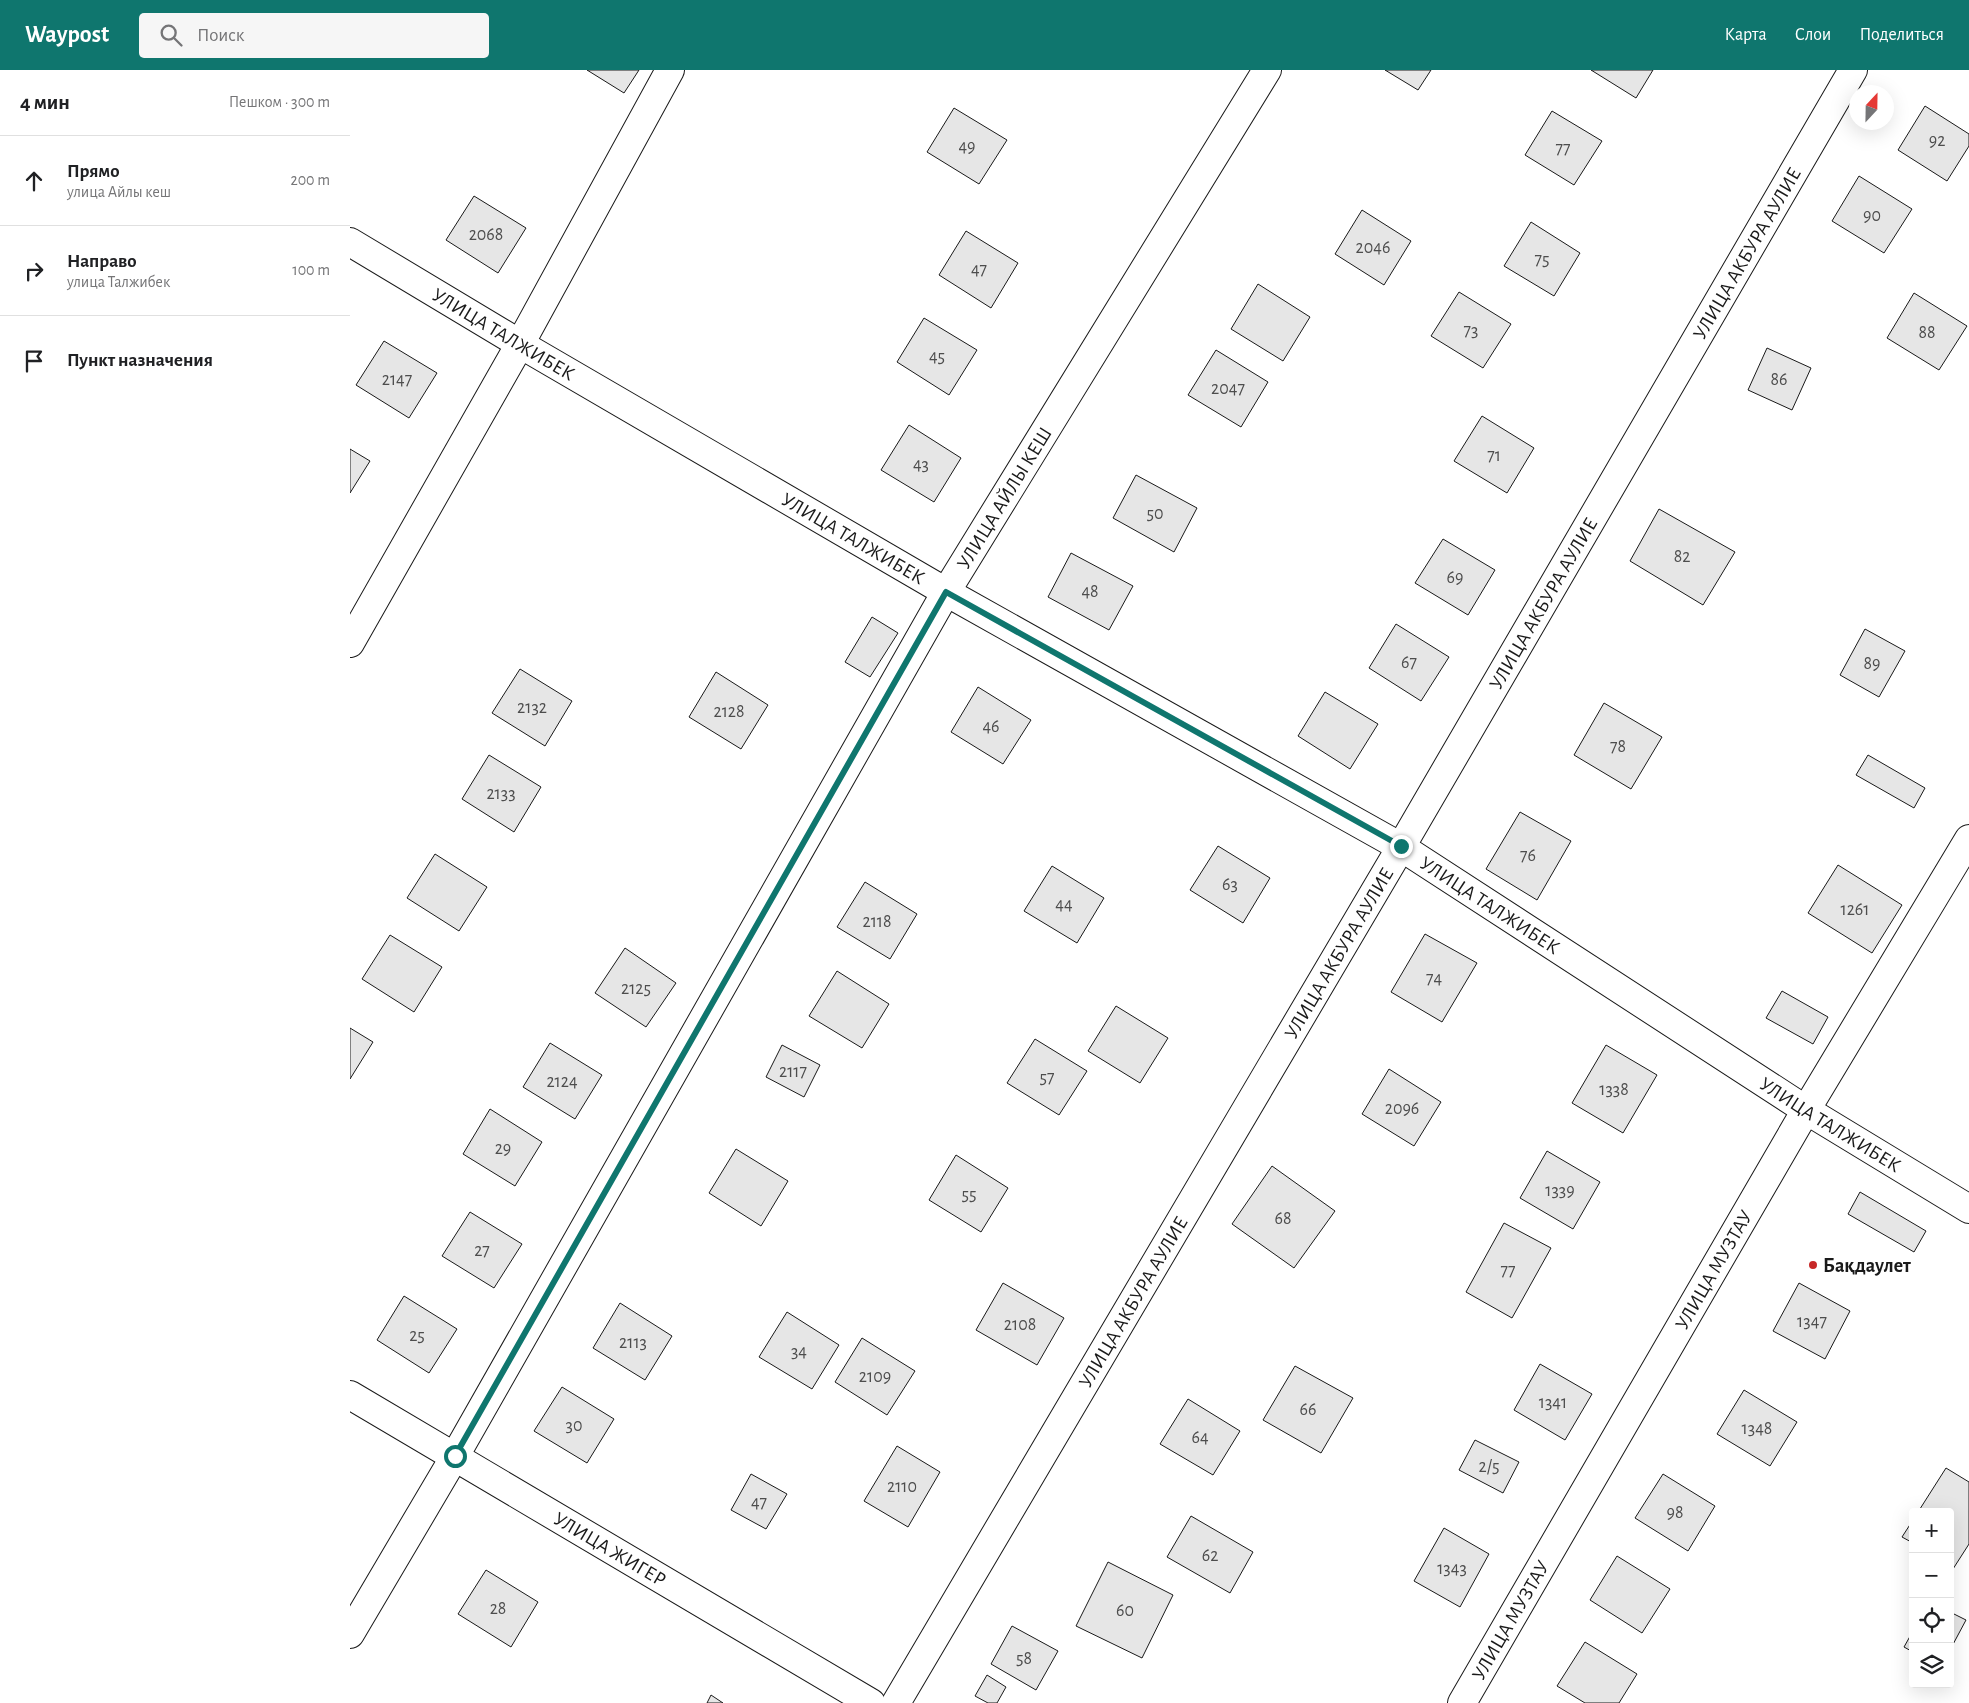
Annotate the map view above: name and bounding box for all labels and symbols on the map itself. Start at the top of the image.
north arrow [1849,85,1894,130]
house number: 92 [1929,132,1945,150]
house number: 49 [958,138,976,156]
house number: 77 [1555,140,1571,158]
street label: УЛИЦА АКБУРА АУЛИЕ [1690,164,1805,343]
house number: 90 [1863,207,1881,225]
house number: 2068 [469,226,503,244]
house number: 2046 [1356,239,1390,257]
house number: 75 [1534,251,1550,269]
house number: 47 [971,261,987,279]
street label: УЛИЦА ТАЛЖИБЕК [428,285,578,385]
house number: 73 [1464,322,1478,340]
house number: 88 [1918,324,1936,342]
house number: 45 [929,348,945,366]
house number: 2147 [382,371,412,389]
house number: 86 [1771,371,1788,389]
house number: 2047 [1211,380,1245,398]
street label: УЛИЦА АЙЛЫ КЕШ [954,424,1056,573]
house number: 71 [1487,447,1501,465]
house number: 43 [913,456,929,474]
street label: УЛИЦА ТАЛЖИБЕК [778,490,928,589]
house number: 50 [1146,505,1164,523]
street label: УЛИЦА АКБУРА АУЛИЕ [1486,514,1601,693]
house number: 82 [1674,548,1690,566]
house number: 69 [1447,569,1463,587]
house number: 48 [1081,583,1099,601]
house number: 67 [1401,654,1417,672]
house number: 89 [1864,655,1881,673]
house number: 2132 [517,699,547,717]
house number: 2128 [713,703,745,721]
house number: 46 [982,718,1000,736]
house number: 78 [1610,738,1626,756]
house number: 2133 [486,785,516,803]
route end [1390,835,1413,858]
house number: 76 [1520,847,1536,865]
street label: УЛИЦА ТАЛЖИБЕК [1416,853,1563,958]
street label: УЛИЦА АКБУРА АУЛИЕ [1281,864,1398,1042]
house number: 63 [1222,876,1238,894]
house number: 44 [1055,896,1073,914]
house number: 1261 [1840,901,1870,919]
house number: 2118 [862,913,892,931]
house number: 74 [1426,970,1442,988]
house number: 2125 [621,980,651,998]
house number: 2117 [779,1063,807,1081]
house number: 57 [1039,1069,1055,1087]
house number: 2124 [546,1073,578,1091]
street label: УЛИЦА ТАЛЖИБЕК [1756,1074,1904,1176]
house number: 1338 [1599,1081,1629,1099]
house number: 2096 [1385,1100,1419,1118]
house number: 29 [495,1140,511,1158]
house number: 1339 [1545,1182,1575,1200]
house number: 55 [961,1186,977,1204]
street label: УЛИЦА МУЗТАУ [1672,1207,1757,1333]
house number: 68 [1275,1210,1292,1228]
street label: УЛИЦА АКБУРА АУЛИЕ [1075,1213,1192,1391]
house number: 27 [474,1242,490,1260]
place label: Бақдаулет [1823,1256,1911,1276]
marker: Бақдаулет [1807,1259,1819,1271]
house number: 77 [1500,1262,1516,1280]
house number: 1347 [1797,1313,1827,1331]
house number: 2108 [1004,1316,1036,1334]
house number: 25 [409,1327,425,1345]
house number: 2113 [619,1334,647,1352]
house number: 34 [791,1343,807,1361]
house number: 2109 [859,1368,891,1386]
house number: 1341 [1539,1394,1567,1412]
house number: 66 [1300,1401,1316,1419]
house number: 30 [566,1417,582,1435]
house number: 1348 [1742,1420,1772,1438]
house number: 64 [1191,1429,1209,1447]
route start [444,1445,467,1468]
house number: 2/5 [1479,1458,1499,1476]
house number: 2110 [887,1478,917,1496]
house number: 47 [751,1494,767,1512]
house number: 98 [1667,1504,1684,1522]
street label: УЛИЦА ЖИГЕР [550,1509,669,1590]
house number: 62 [1202,1547,1218,1565]
street label: УЛИЦА МУЗТАУ [1469,1557,1553,1684]
house number: 1343 [1437,1560,1467,1578]
house number: 28 [490,1600,506,1618]
house number: 60 [1116,1602,1134,1620]
house number: 58 [1016,1650,1032,1668]

